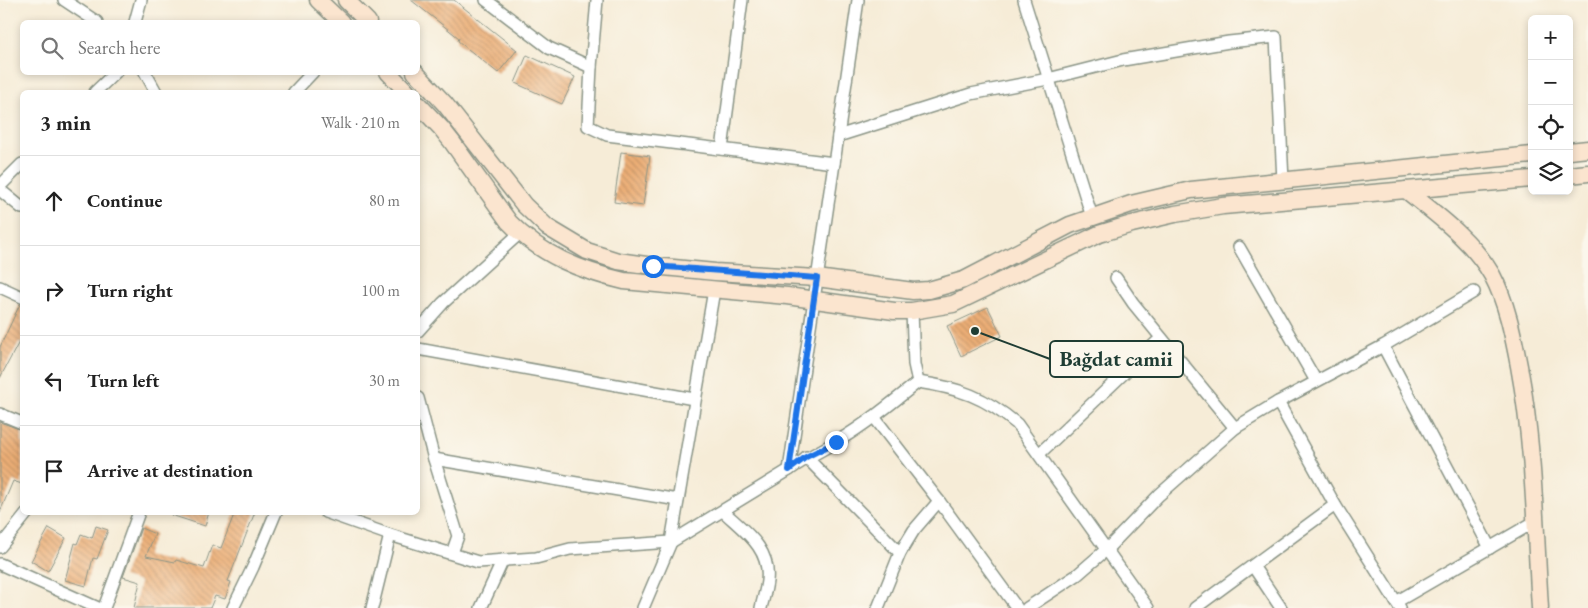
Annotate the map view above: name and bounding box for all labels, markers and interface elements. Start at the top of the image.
map controls [1528,15,1573,195]
button: + [1528,15,1573,60]
search box [20,20,420,75]
icon: search [38,34,66,62]
text: Search here [78,35,160,60]
button: − [1528,60,1573,105]
button: locate [1528,105,1573,150]
text: 3 min [40,109,91,136]
text: Walk · 210 m [321,112,400,133]
button: layers [1528,150,1573,195]
icon: ahead [40,187,68,215]
text: Continue [87,188,162,213]
text: 80 m [369,190,400,211]
route start [642,255,665,278]
icon: right [40,277,68,305]
text: Turn right [87,278,173,303]
text: 100 m [361,280,400,301]
callout: Bağdat camii [1050,341,1183,377]
text: Bağdat camii [1059,345,1173,372]
icon: left [40,367,68,395]
text: Turn left [87,368,159,393]
text: 30 m [369,370,400,391]
route end [825,431,848,454]
icon: arrive [40,457,68,485]
text: Arrive at destination [87,458,253,483]

